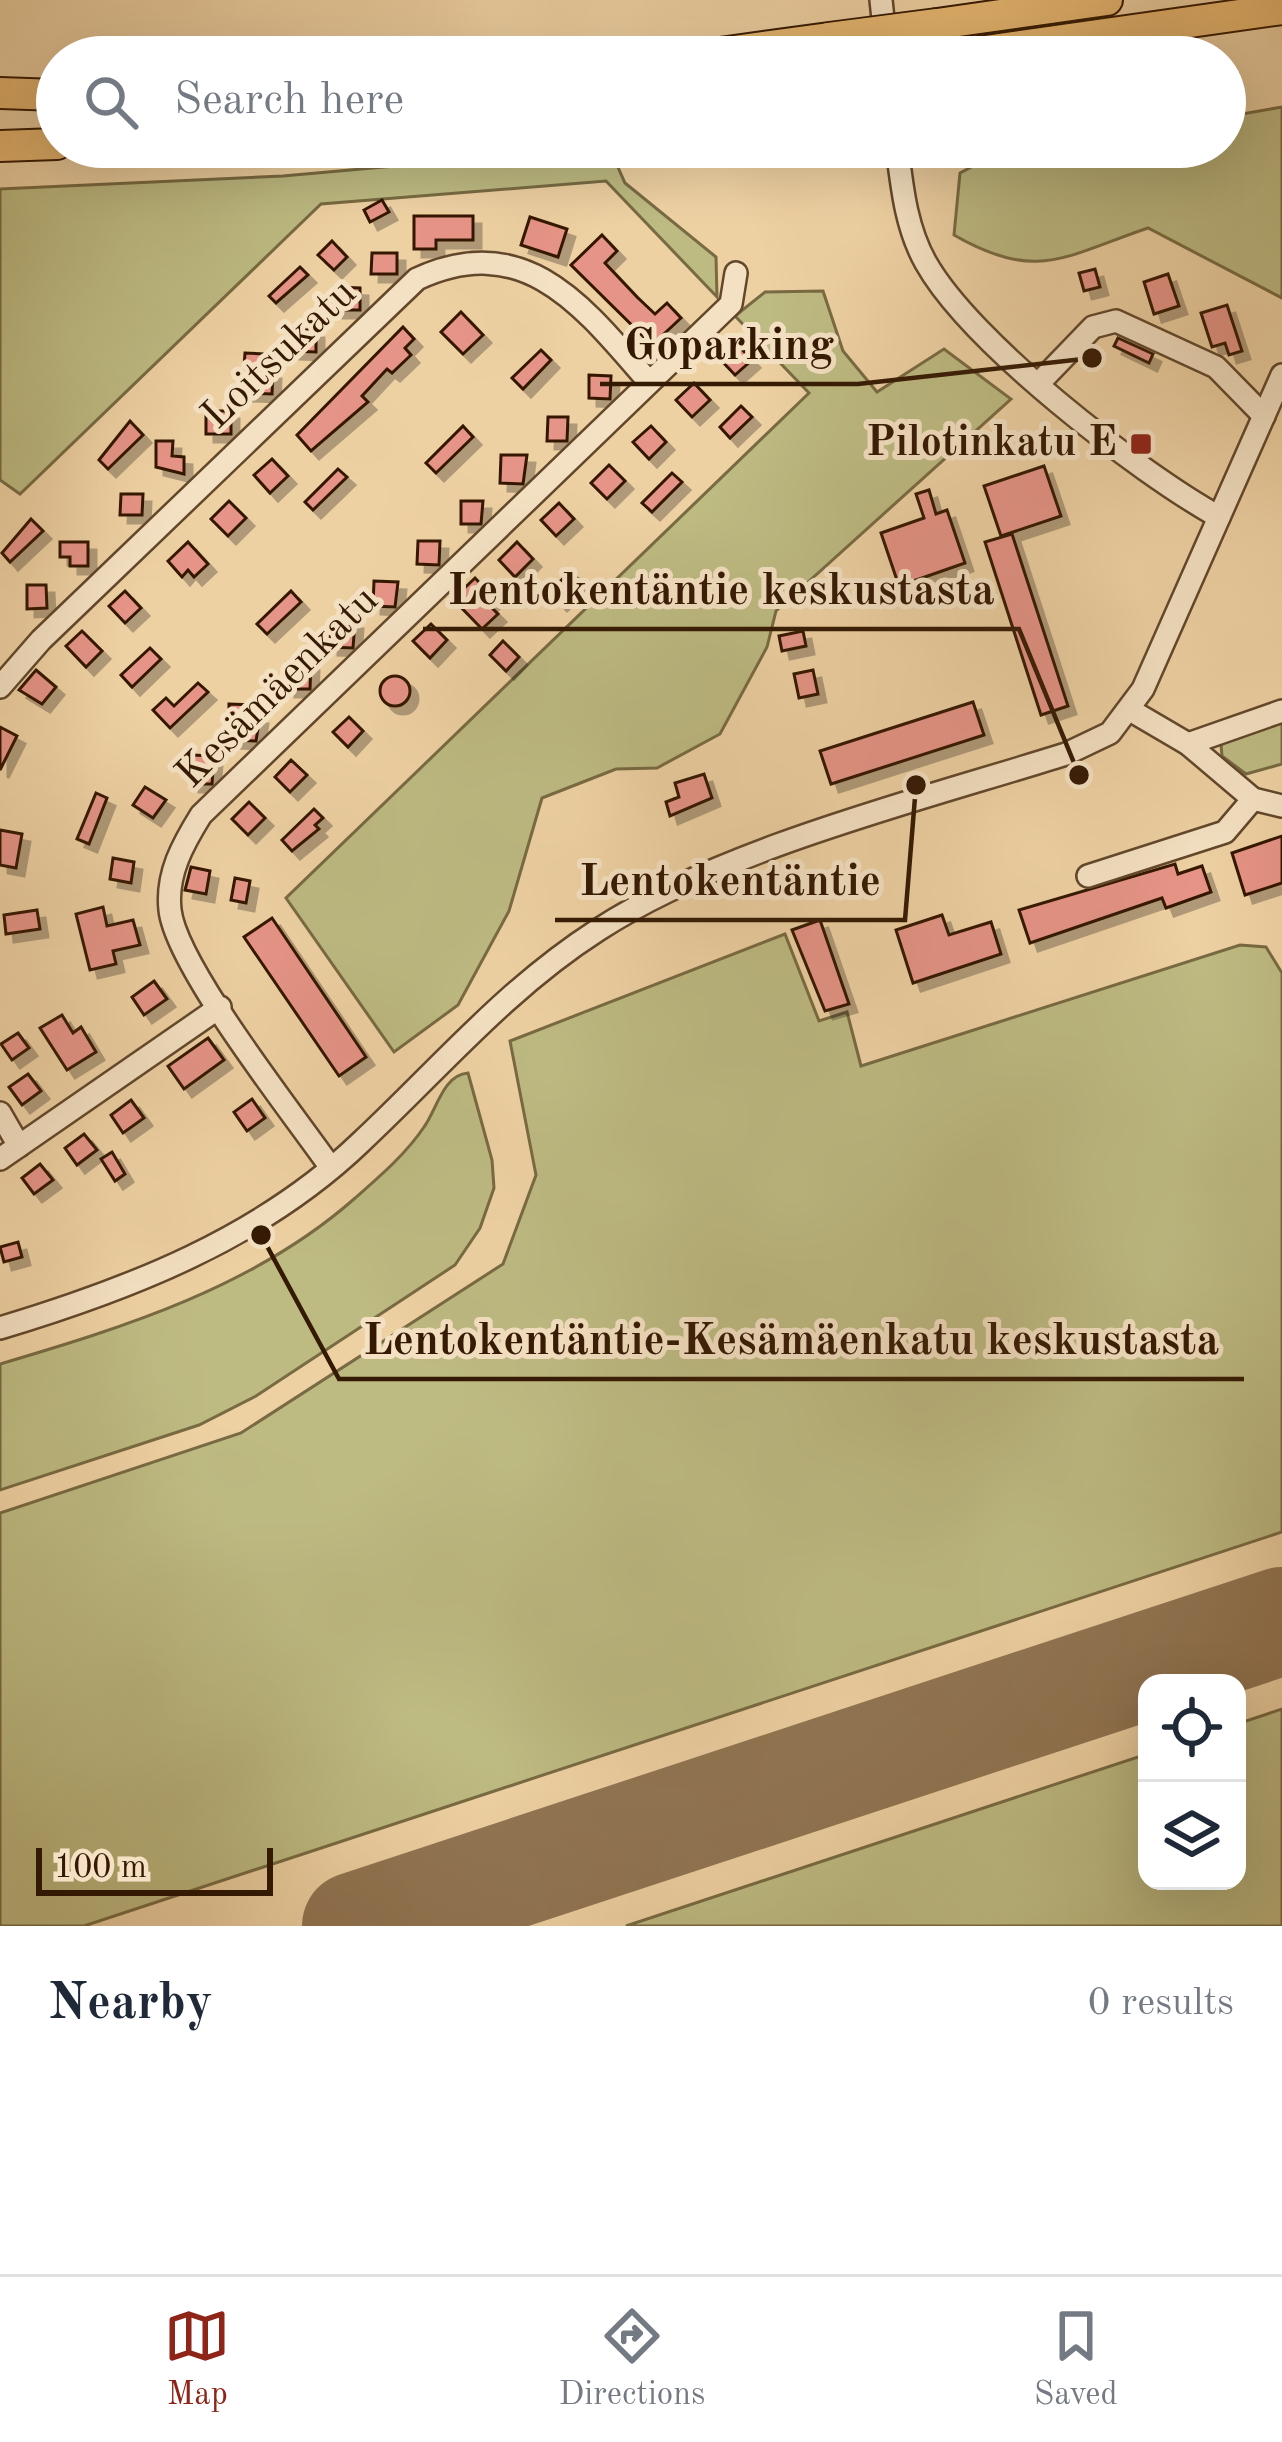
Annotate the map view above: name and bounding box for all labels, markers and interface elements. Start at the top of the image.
search box [36,36,1246,168]
icon: search [78,69,144,135]
text: Search here [174,79,404,124]
street label: Loitsukatu [195,272,365,438]
callout: Goparking [600,303,858,384]
text: Goparking [624,325,834,370]
place label: Pilotinkatu E [866,423,1117,465]
marker: Pilotinkatu E [1128,431,1154,457]
callout: Lentokentäntie keskustasta [423,548,1019,629]
text: Lentokentäntie keskustasta [447,570,995,615]
street label: Kesämäenkatu [169,579,387,797]
callout: Lentokentäntie [555,839,905,920]
text: Lentokentäntie [579,861,881,906]
callout: Lentokentäntie-Kesämäenkatu keskustasta [339,1298,1244,1379]
text: Lentokentäntie-Kesämäenkatu keskustasta [363,1320,1219,1365]
map controls [1138,1674,1246,1890]
button: locate [1138,1674,1246,1782]
button: layers [1138,1782,1246,1890]
scale bar [36,1842,273,1895]
text: 100 m [54,1852,147,1885]
text: Nearby [48,1979,213,2030]
text: 0 results [1088,1984,1234,2023]
tab: Map [164,2303,230,2416]
tab: Directions [559,2303,705,2416]
tab: Saved [1034,2303,1118,2416]

